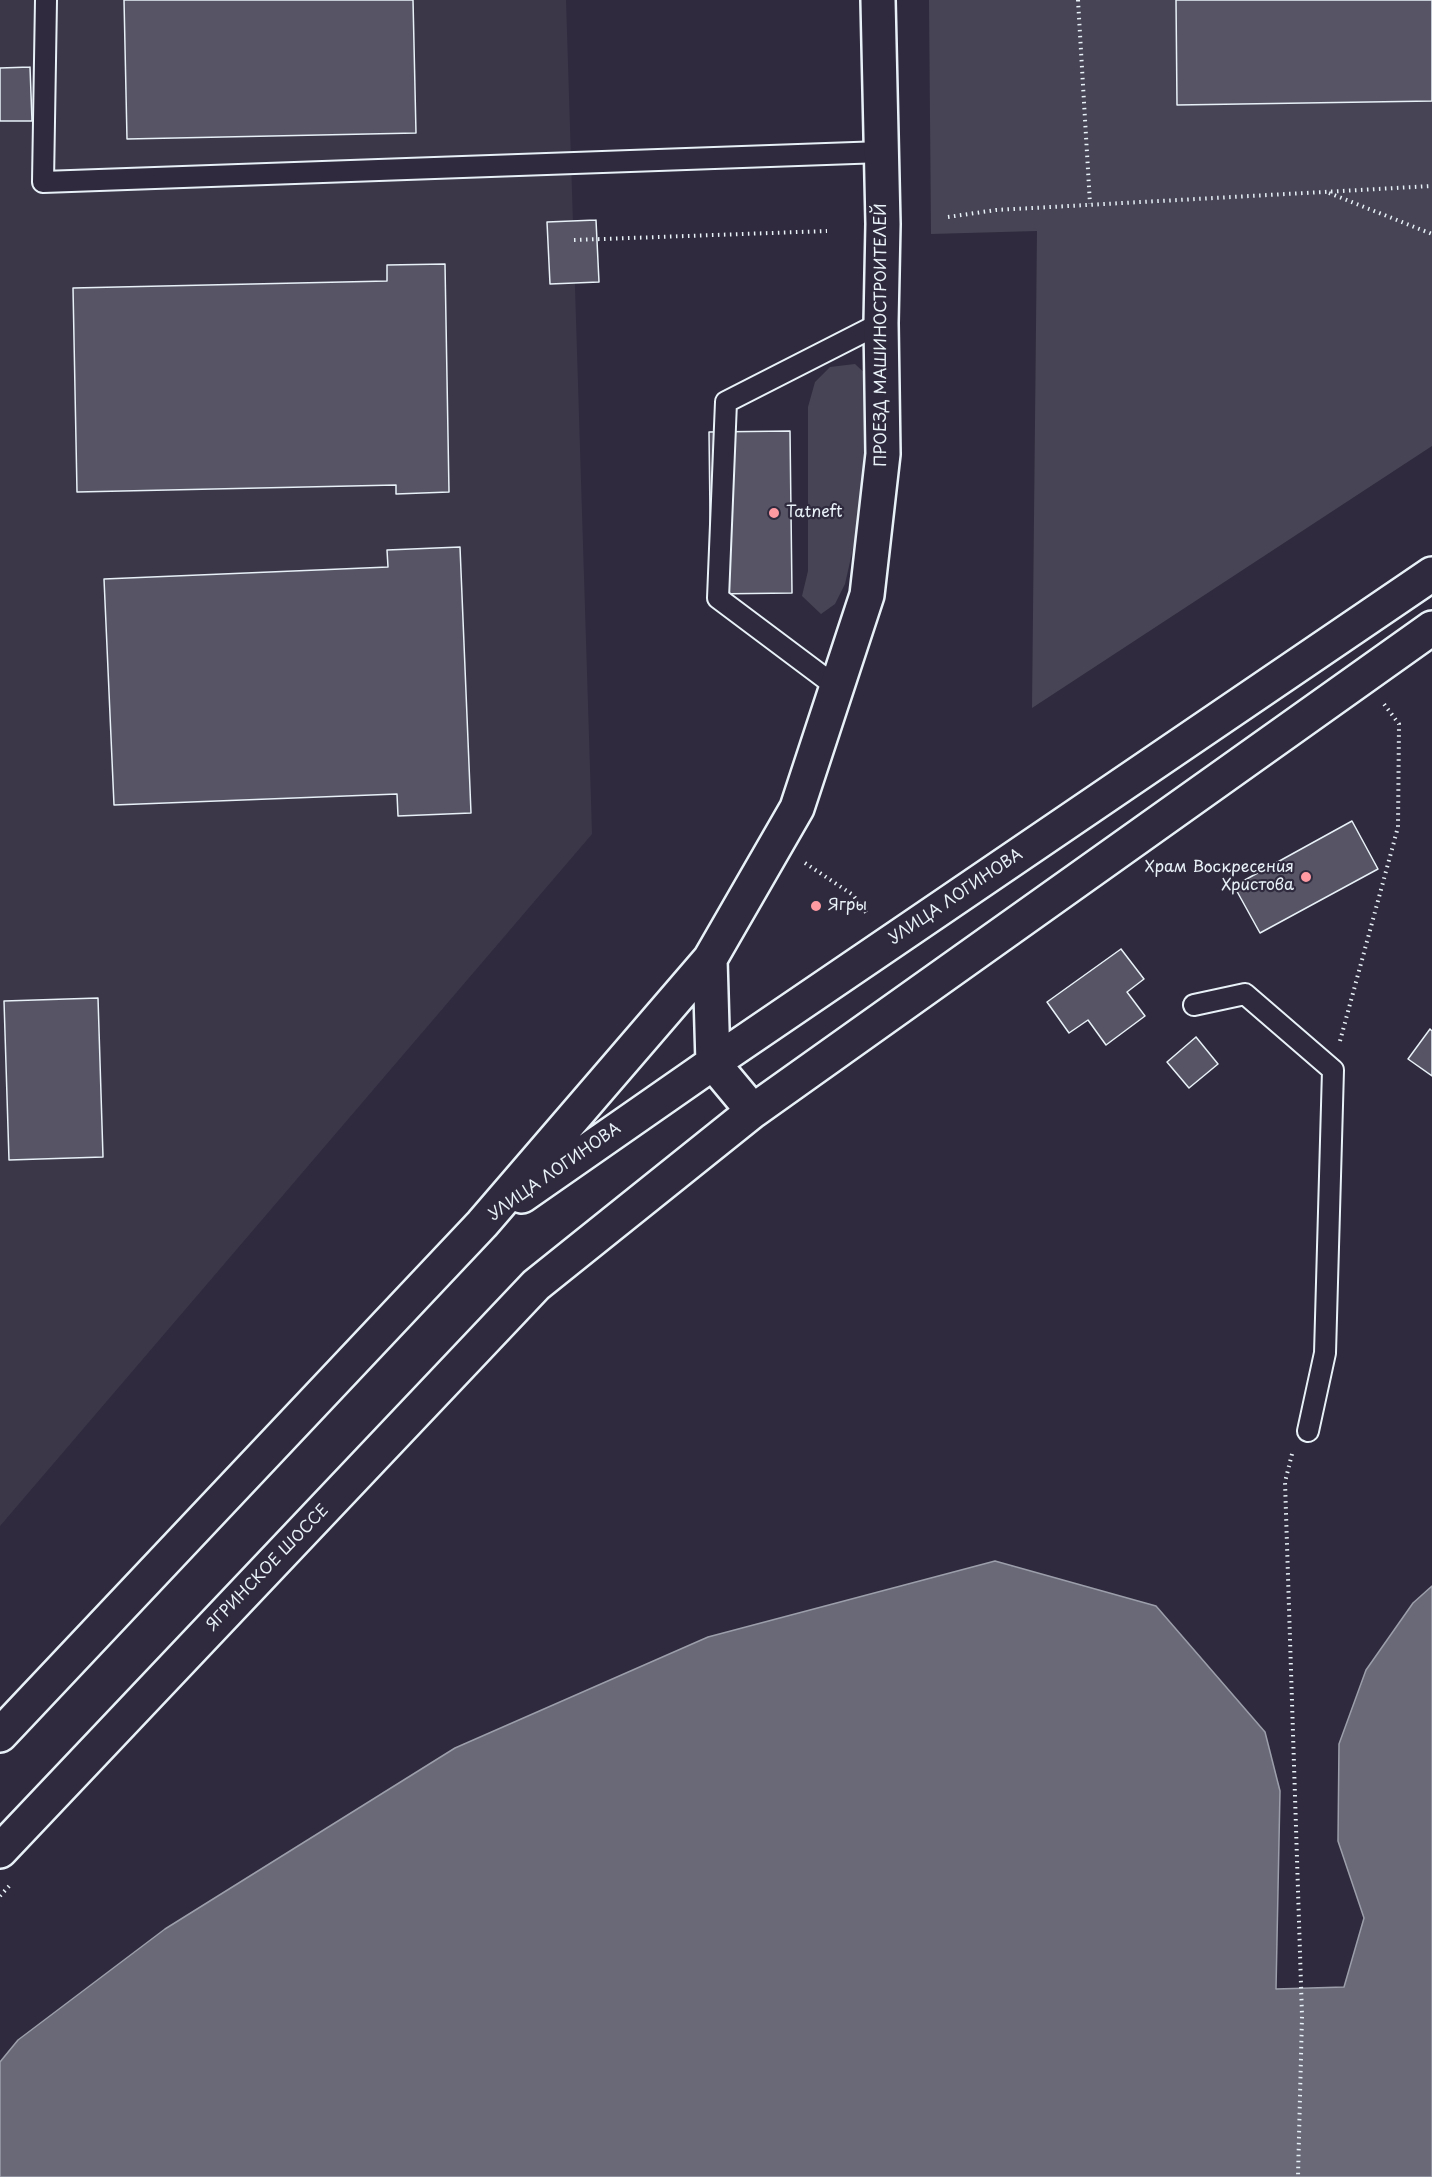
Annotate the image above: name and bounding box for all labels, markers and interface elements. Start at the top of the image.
street label: ПРОЕЗД МАШИНОСТРОИТЕЛЕЙ [872,203,892,467]
place label: Tatneft [786,503,843,523]
marker: Tatneft [767,506,781,520]
street label: УЛИЦА ЛОГИНОВА [886,845,1026,949]
place label: Храм Воскресения Христова [1145,858,1294,896]
marker: Храм Воскресения Христова [1299,870,1313,884]
place label: Ягры [828,896,867,916]
marker: Ягры [809,899,823,913]
street label: УЛИЦА ЛОГИНОВА [485,1119,625,1225]
street label: ЯГРИНСКОЕ ШОССЕ [203,1501,333,1635]

